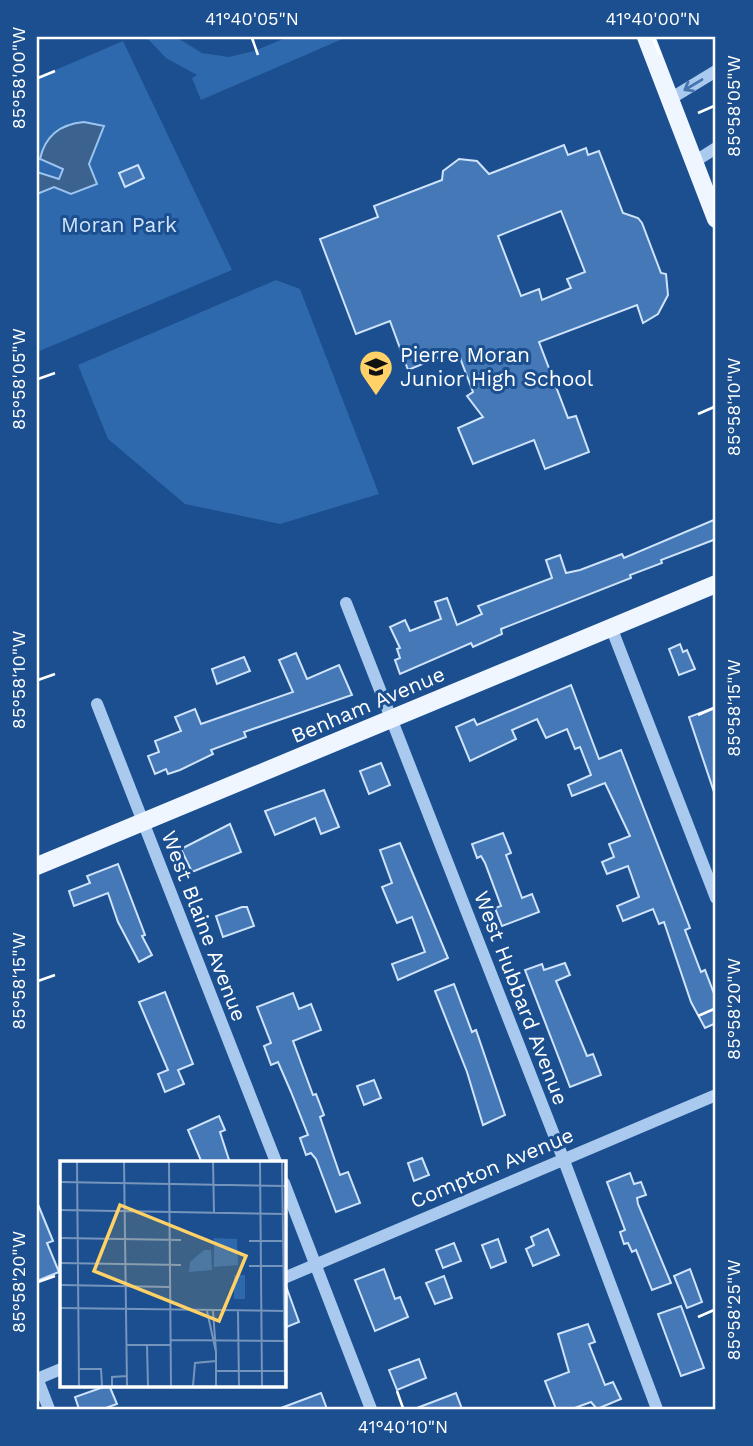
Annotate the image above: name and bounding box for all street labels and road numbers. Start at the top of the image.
street label: Benham Avenue [287,661,448,748]
street label: West Blaine Avenue [157,827,252,1025]
street label: West Hubbard Avenue [469,887,574,1108]
street label: Compton Avenue [406,1122,577,1213]

